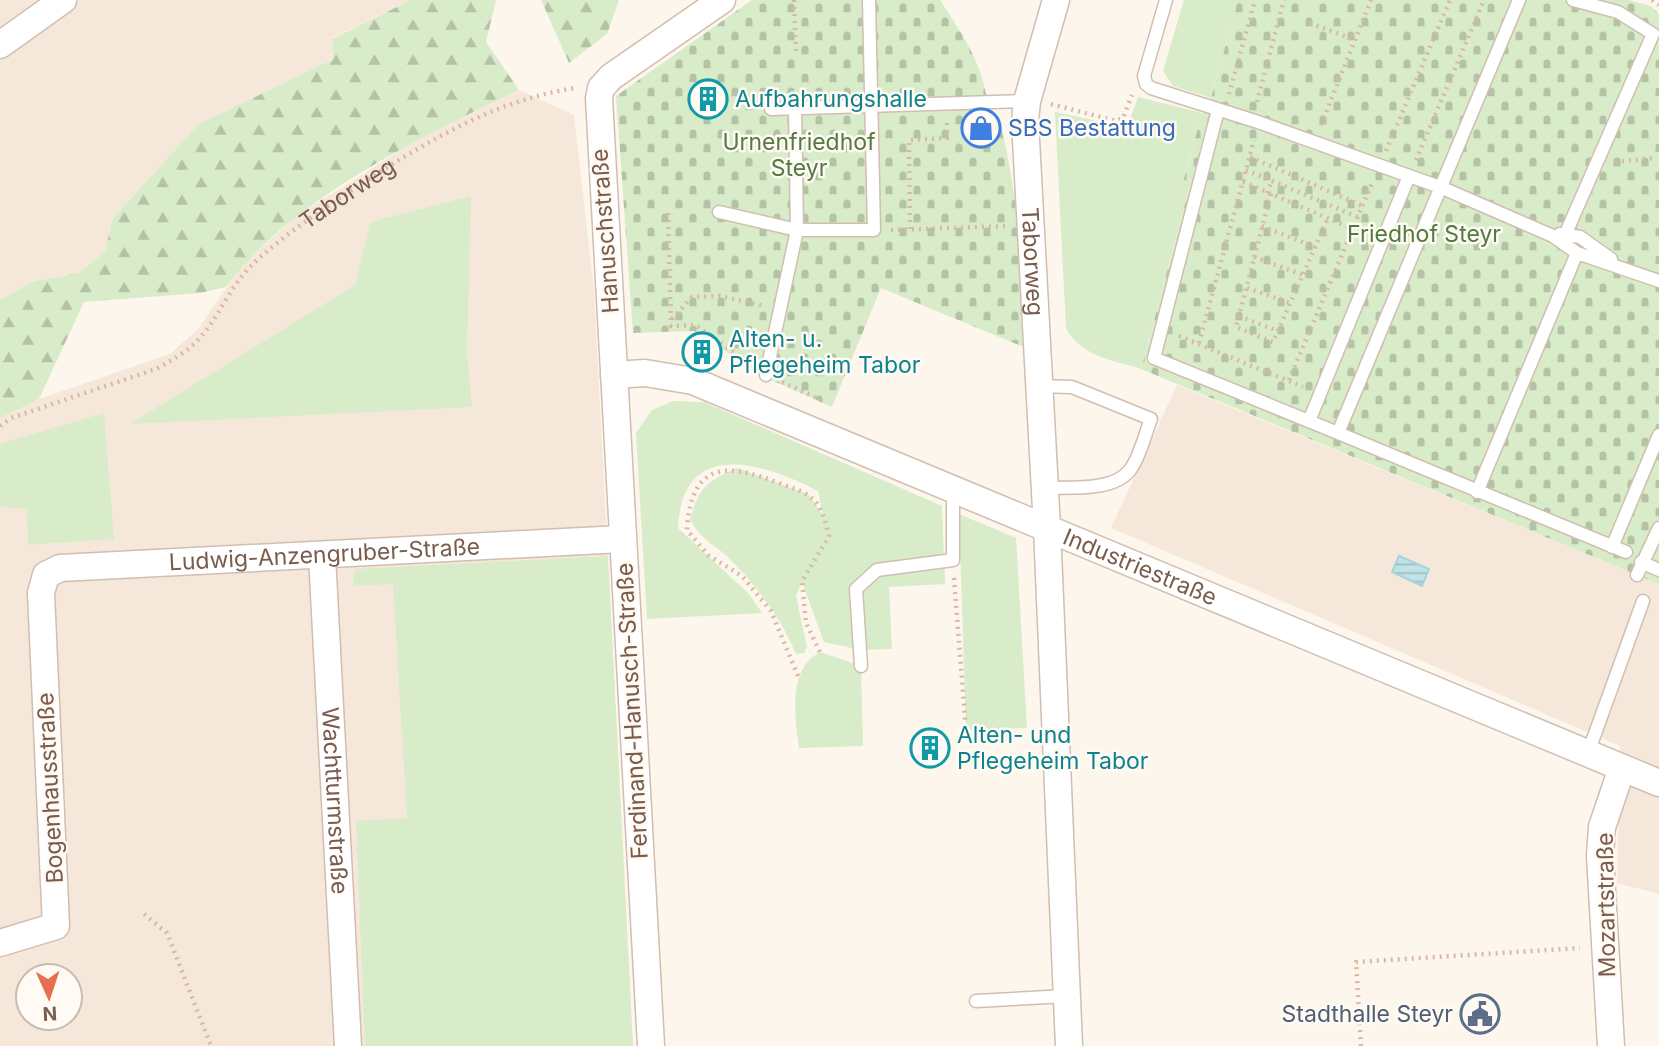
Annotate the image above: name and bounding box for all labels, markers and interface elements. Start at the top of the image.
building icon: Aufbahrungshalle [687,78,729,120]
place label: Aufbahrungshalle [735,85,927,113]
shop icon: SBS Bestattung [960,107,1002,149]
place label: SBS Bestattung [1008,114,1176,142]
park label: Urnenfriedhof Steyr [722,128,876,182]
street label: Hanuschstraße [585,148,625,314]
street label: Taborweg [294,152,400,235]
street label: Taborweg [1016,207,1050,317]
park label: Friedhof Steyr [1347,220,1501,248]
place label: Alten- u. Pflegeheim Tabor [729,325,921,379]
building icon: Alten- u. Pflegeheim Tabor [681,331,723,373]
street label: Industriestraße [1059,523,1221,612]
street label: Ludwig-Anzengruber-Straße [168,532,481,576]
street label: Ferdinand-Hanusch-Straße [610,562,654,860]
street label: Bogenhausstraße [31,692,69,884]
street label: Wachtturmstraße [316,706,354,895]
place label: Alten- und Pflegeheim Tabor [957,721,1149,775]
building icon: Alten- und Pflegeheim Tabor [909,727,951,769]
street label: Mozartstraße [1591,832,1621,978]
north arrow [14,962,84,1032]
public building icon: Stadthalle Steyr [1459,993,1501,1035]
place label: Stadthalle Steyr [1282,1000,1453,1028]
text: N [42,1002,58,1025]

